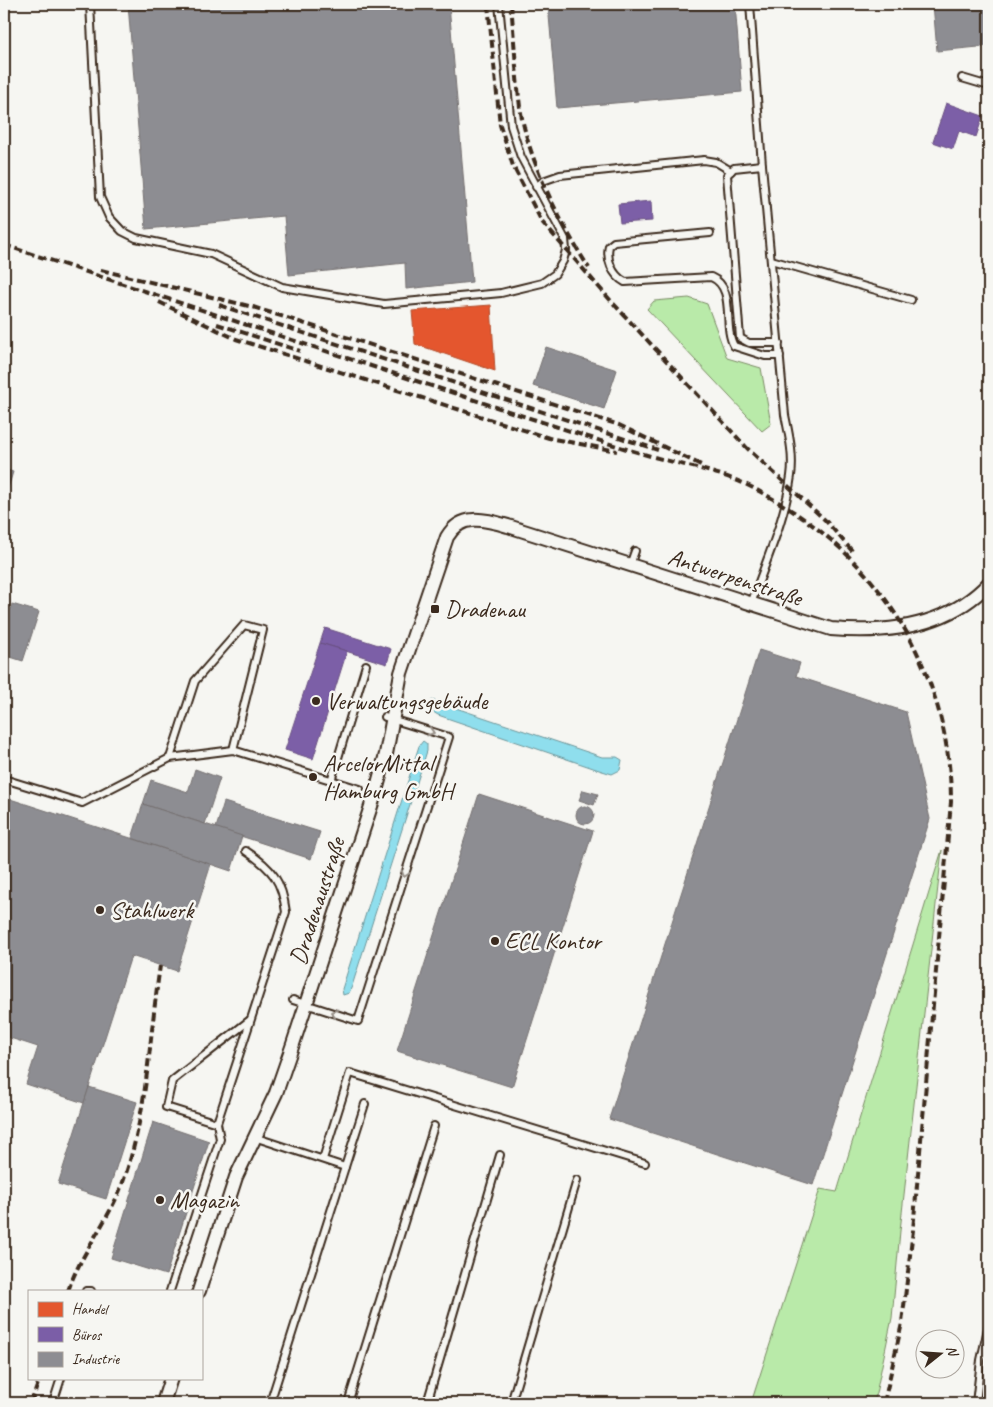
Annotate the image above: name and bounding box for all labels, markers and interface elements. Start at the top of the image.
street label: Antwerpenstraße [664,541,808,613]
place label: Dradenau [445,594,527,624]
marker: Dradenau [429,603,441,615]
place label: Verwaltungsgebäude [326,686,489,716]
marker: Verwaltungsgebäude [310,695,322,707]
one-way arrow [427,726,435,736]
place label: ArcelorMittal Hamburg GmbH [323,748,457,806]
marker: ArcelorMittal Hamburg GmbH [307,771,319,783]
street label: Dradenaustraße [282,832,352,968]
one-way arrow [401,869,411,878]
place label: Stahlwerk [110,895,195,925]
marker: Stahlwerk [94,904,106,916]
place label: ECL Kontor [505,926,603,956]
marker: ECL Kontor [489,935,501,947]
one-way arrow [330,1009,339,1019]
place label: Magazin [170,1185,240,1215]
marker: Magazin [154,1194,166,1206]
legend [28,1290,202,1380]
text: Handel [72,1300,110,1319]
text: Büros [72,1326,103,1345]
north arrow [916,1330,966,1380]
text: N [943,1344,962,1359]
text: Industrie [72,1350,120,1369]

